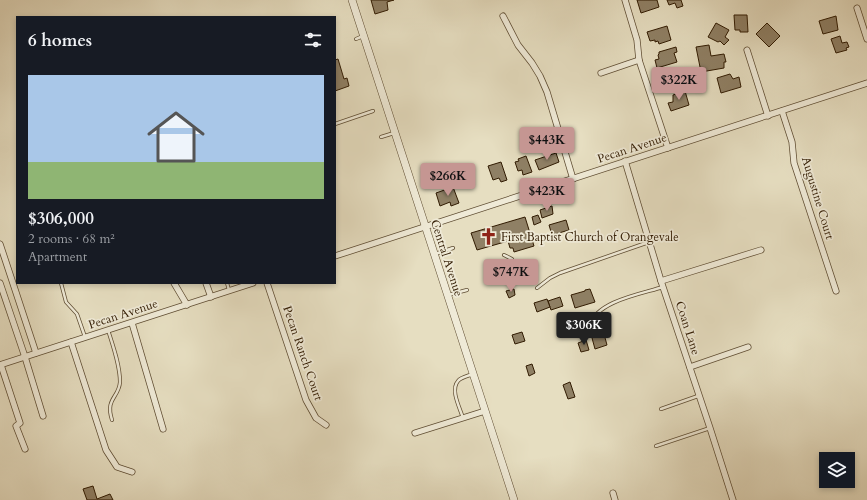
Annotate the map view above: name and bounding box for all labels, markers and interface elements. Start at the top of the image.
text: 6 homes [28,29,92,52]
icon: filters [302,29,324,51]
pin: $322K [651,67,707,101]
text: $322K [660,71,698,89]
icon: home [140,101,212,173]
pin: $443K [519,127,575,161]
street label: Pecan Avenue [595,129,669,167]
text: $443K [528,131,566,149]
street label: Augustine Court [798,155,838,241]
pin: $266K [420,163,476,197]
text: $266K [429,167,467,185]
pin: $423K [519,178,575,212]
text: $423K [528,182,566,200]
text: $306,000 [28,207,94,230]
street label: Central Avenue [427,217,467,299]
church icon: First Baptist Church of Orangevale [478,227,498,247]
place label: First Baptist Church of Orangevale [501,229,679,245]
text: 2 rooms · 68 m² [28,230,115,248]
text: Apartment [28,248,87,266]
pin: $747K [483,259,539,293]
text: $747K [492,263,530,281]
street label: Pecan Avenue [86,295,160,333]
street label: Coan Lane [672,299,704,357]
street label: Pecan Ranch Court [279,303,327,403]
pin: $306K [556,312,612,346]
text: $306K [565,316,603,334]
map controls [819,452,855,488]
button: layers [819,452,855,488]

